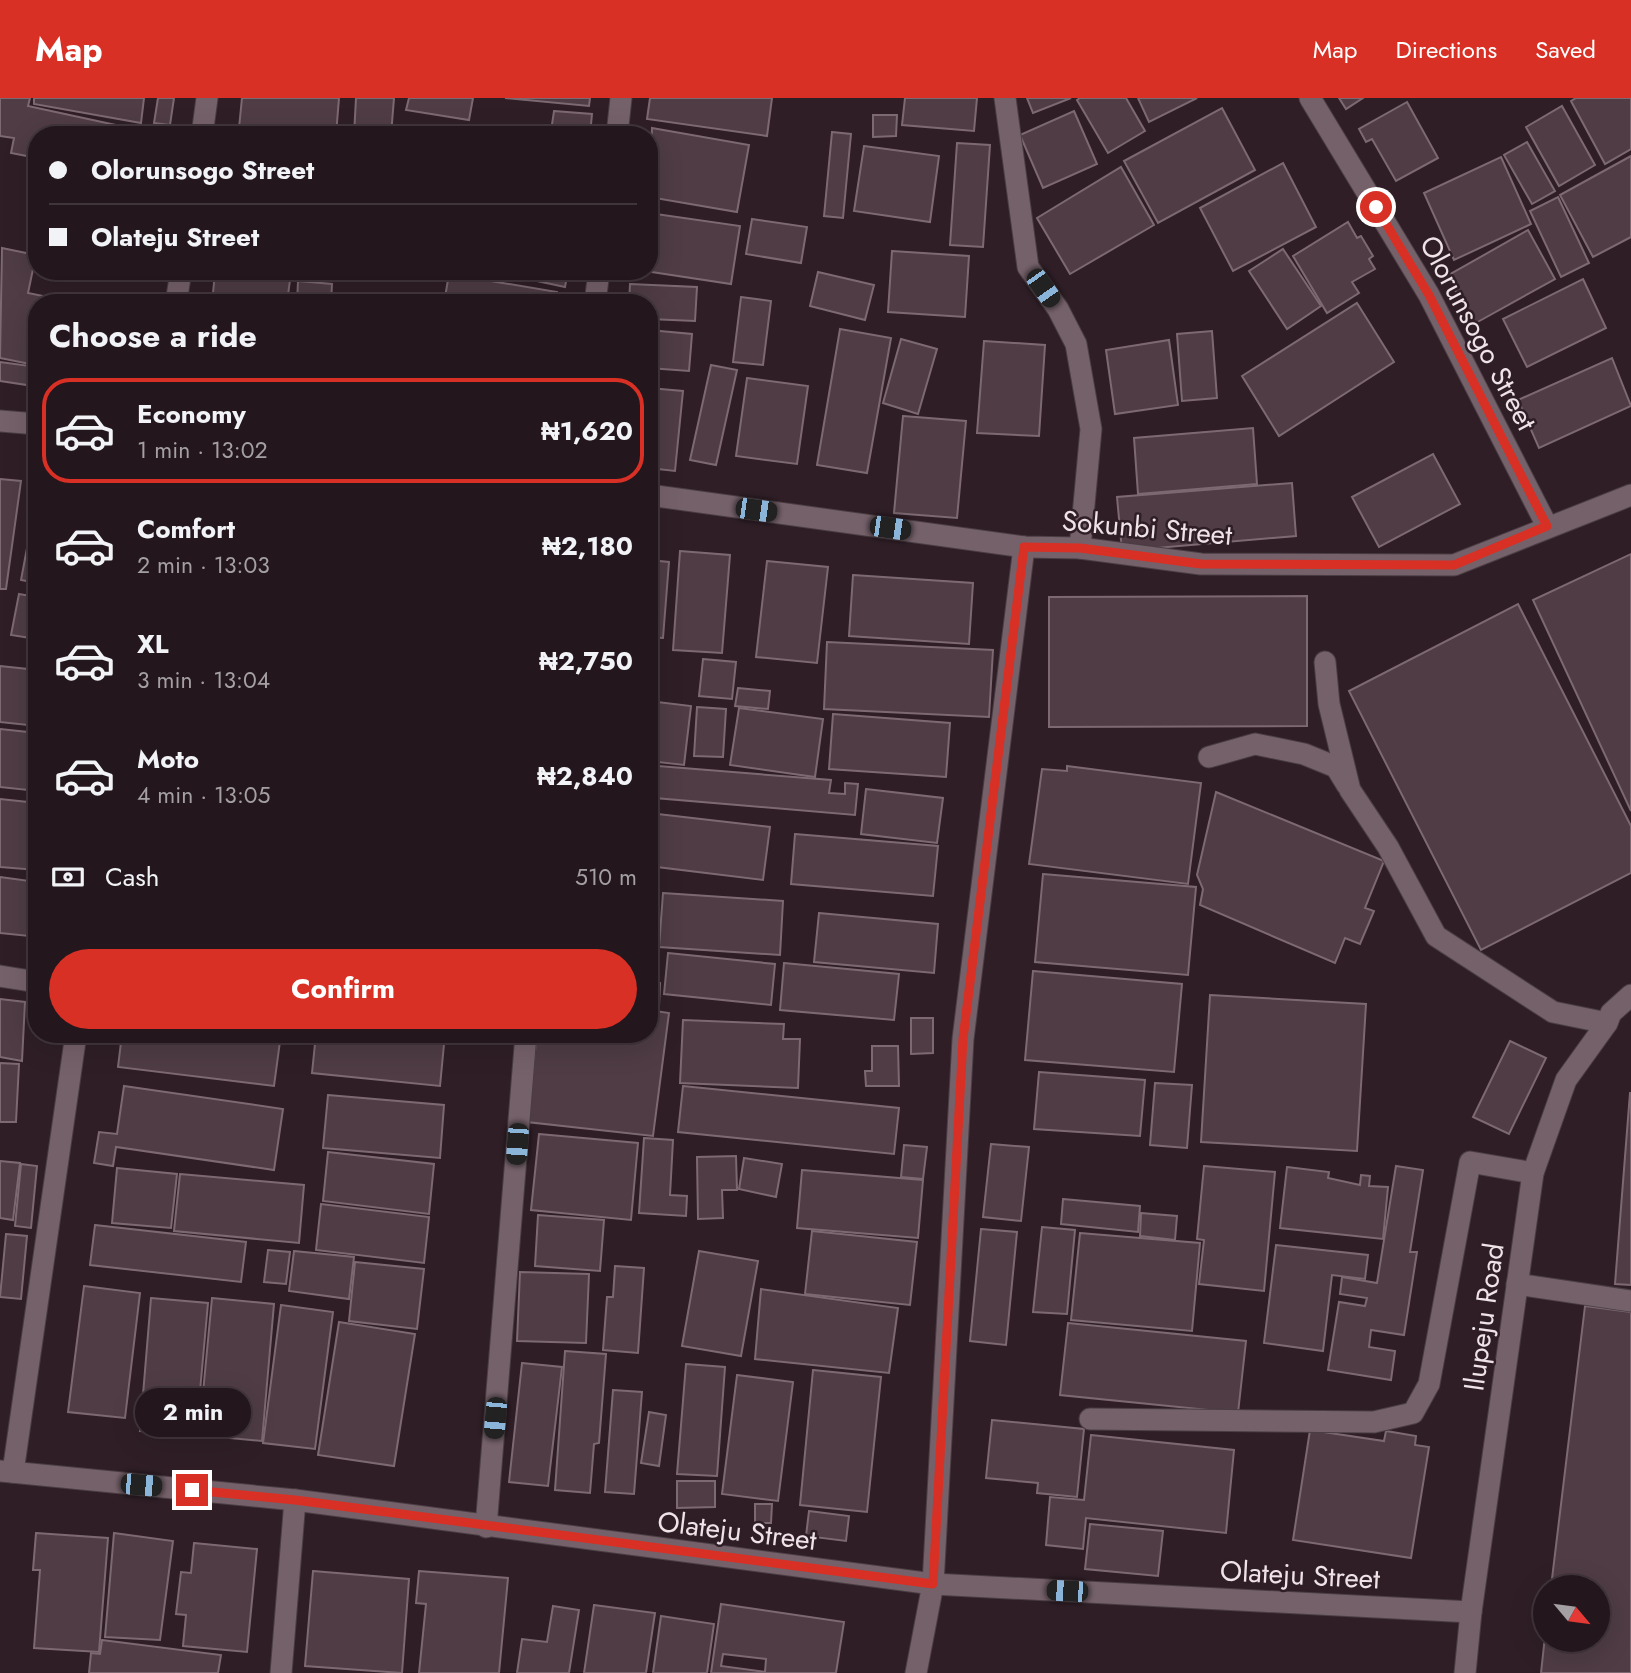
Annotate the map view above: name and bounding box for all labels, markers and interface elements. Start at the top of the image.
text: Map [35,26,103,73]
text: Map [1313,32,1358,67]
text: Directions [1396,32,1497,67]
text: Saved [1535,32,1596,67]
text: Olorunsogo Street [91,151,314,189]
route start [1360,191,1392,223]
text: Olateju Street [91,218,259,256]
street label: Olorunsogo Street [1409,228,1547,438]
car [1023,265,1064,311]
text: Choose a ride [49,313,257,359]
text: Economy [137,395,246,433]
icon: car [53,399,116,462]
text: ₦1,620 [541,412,633,450]
text: 1 min · 13:02 [137,433,268,467]
car [734,497,779,523]
street label: Sokunbi Street [1060,500,1234,556]
text: Comfort [137,510,235,548]
icon: car [53,514,116,577]
car [868,515,913,541]
text: ₦2,180 [542,527,633,565]
text: 2 min · 13:03 [137,548,270,582]
text: XL [137,625,169,663]
icon: car [53,629,116,692]
text: ₦2,750 [539,642,633,680]
text: 3 min · 13:04 [137,663,270,697]
text: Moto [137,740,199,778]
icon: car [53,744,116,807]
text: ₦2,840 [537,757,633,795]
text: 4 min · 13:05 [137,778,271,812]
icon: cash [49,858,87,896]
text: Cash [105,858,159,896]
text: 510 m [575,860,637,894]
button: Confirm [49,949,637,1029]
car [506,1122,529,1166]
street label: Ilupeju Road [1453,1240,1515,1394]
callout: 2 min [134,1388,250,1438]
text: 2 min [163,1395,223,1429]
car [483,1396,508,1440]
car [120,1473,163,1497]
route end [176,1474,208,1506]
street label: Olateju Street [655,1501,819,1561]
street label: Olateju Street [1219,1550,1381,1600]
north arrow [1533,1575,1610,1652]
map controls [1533,1575,1610,1652]
car [1046,1579,1089,1603]

